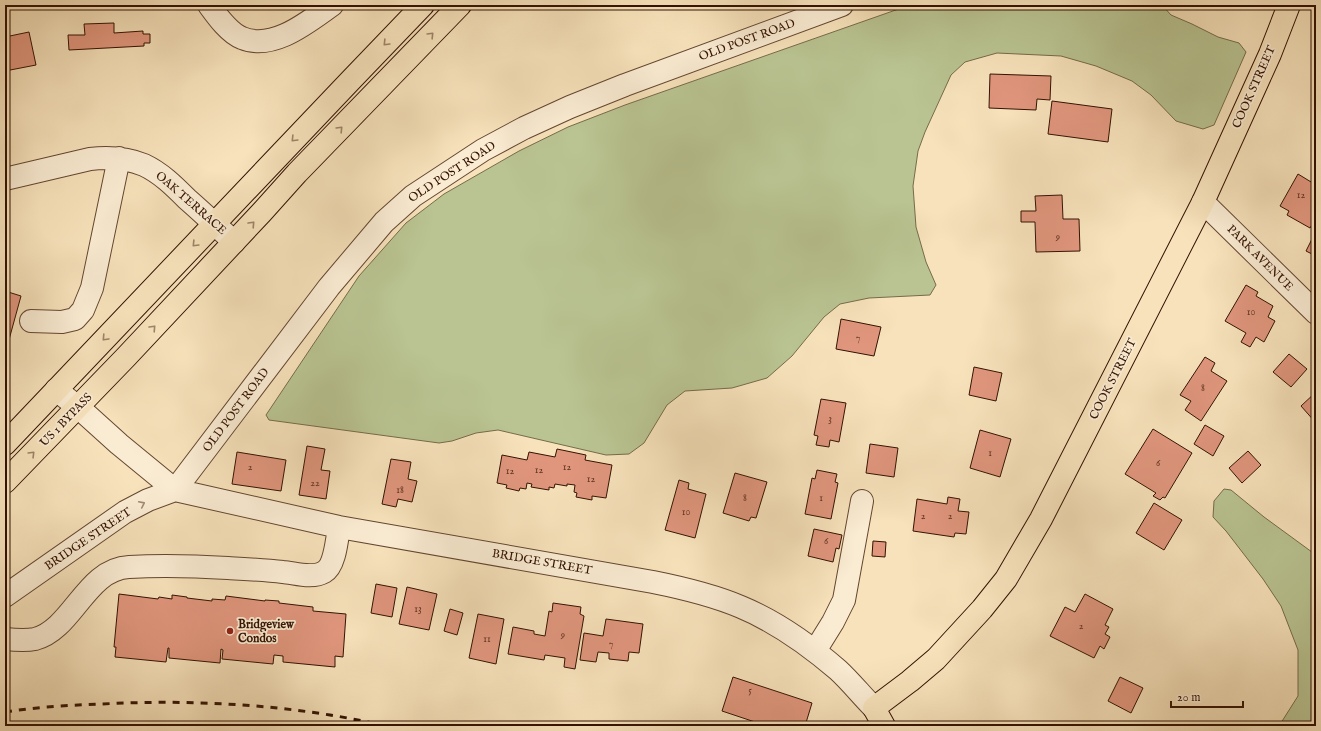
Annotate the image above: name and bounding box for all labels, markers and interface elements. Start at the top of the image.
street label: OLD POST ROAD [697,16,797,64]
one-way arrow [426,32,434,40]
one-way arrow [383,38,391,46]
street label: COOK STREET [1229,43,1279,131]
one-way arrow [335,126,343,134]
one-way arrow [291,134,299,142]
street label: OLD POST ROAD [405,138,499,206]
street label: OAK TERRACE [152,168,230,238]
house number: 12 [1297,189,1306,202]
one-way arrow [247,221,254,229]
street label: PARK AVENUE [1224,222,1296,294]
house number: 9 [1055,231,1060,244]
one-way arrow [192,239,199,247]
house number: 10 [1247,306,1255,319]
one-way arrow [148,326,155,333]
house number: 7 [856,332,861,345]
one-way arrow [102,333,110,341]
street label: COOK STREET [1086,336,1140,422]
street label: OLD POST ROAD [200,365,273,455]
house number: 8 [1201,382,1205,395]
street label: US 1 BYPASS [37,390,95,450]
house number: 3 [828,413,832,426]
house number: 1 [988,447,992,460]
one-way arrow [27,451,35,459]
house number: 6 [1156,457,1161,470]
house number: 2 [248,461,253,474]
house number: 12 [563,461,572,474]
house number: 12 [535,464,544,477]
house number: 12 [506,465,515,478]
house number: 12 [587,473,596,486]
house number: 22 [310,477,320,490]
house number: 18 [396,484,404,497]
house number: 8 [743,492,747,505]
house number: 1 [819,492,823,505]
one-way arrow [137,501,145,509]
street label: BRIDGE STREET [42,504,134,574]
house number: 10 [682,506,690,519]
house number: 2 [921,510,926,523]
house number: 2 [948,510,953,523]
house number: 6 [824,535,829,548]
street label: BRIDGE STREET [491,546,594,578]
house number: 13 [414,603,422,616]
place label: Bridgeview Condos [238,617,295,646]
house number: 2 [1079,620,1084,633]
marker: Bridgeview Condos [225,626,235,636]
house number: 9 [560,629,565,642]
house number: 11 [483,633,491,646]
house number: 7 [609,638,614,651]
scale bar [1171,683,1243,709]
house number: 5 [748,684,752,697]
text: 20 m [1177,690,1200,705]

